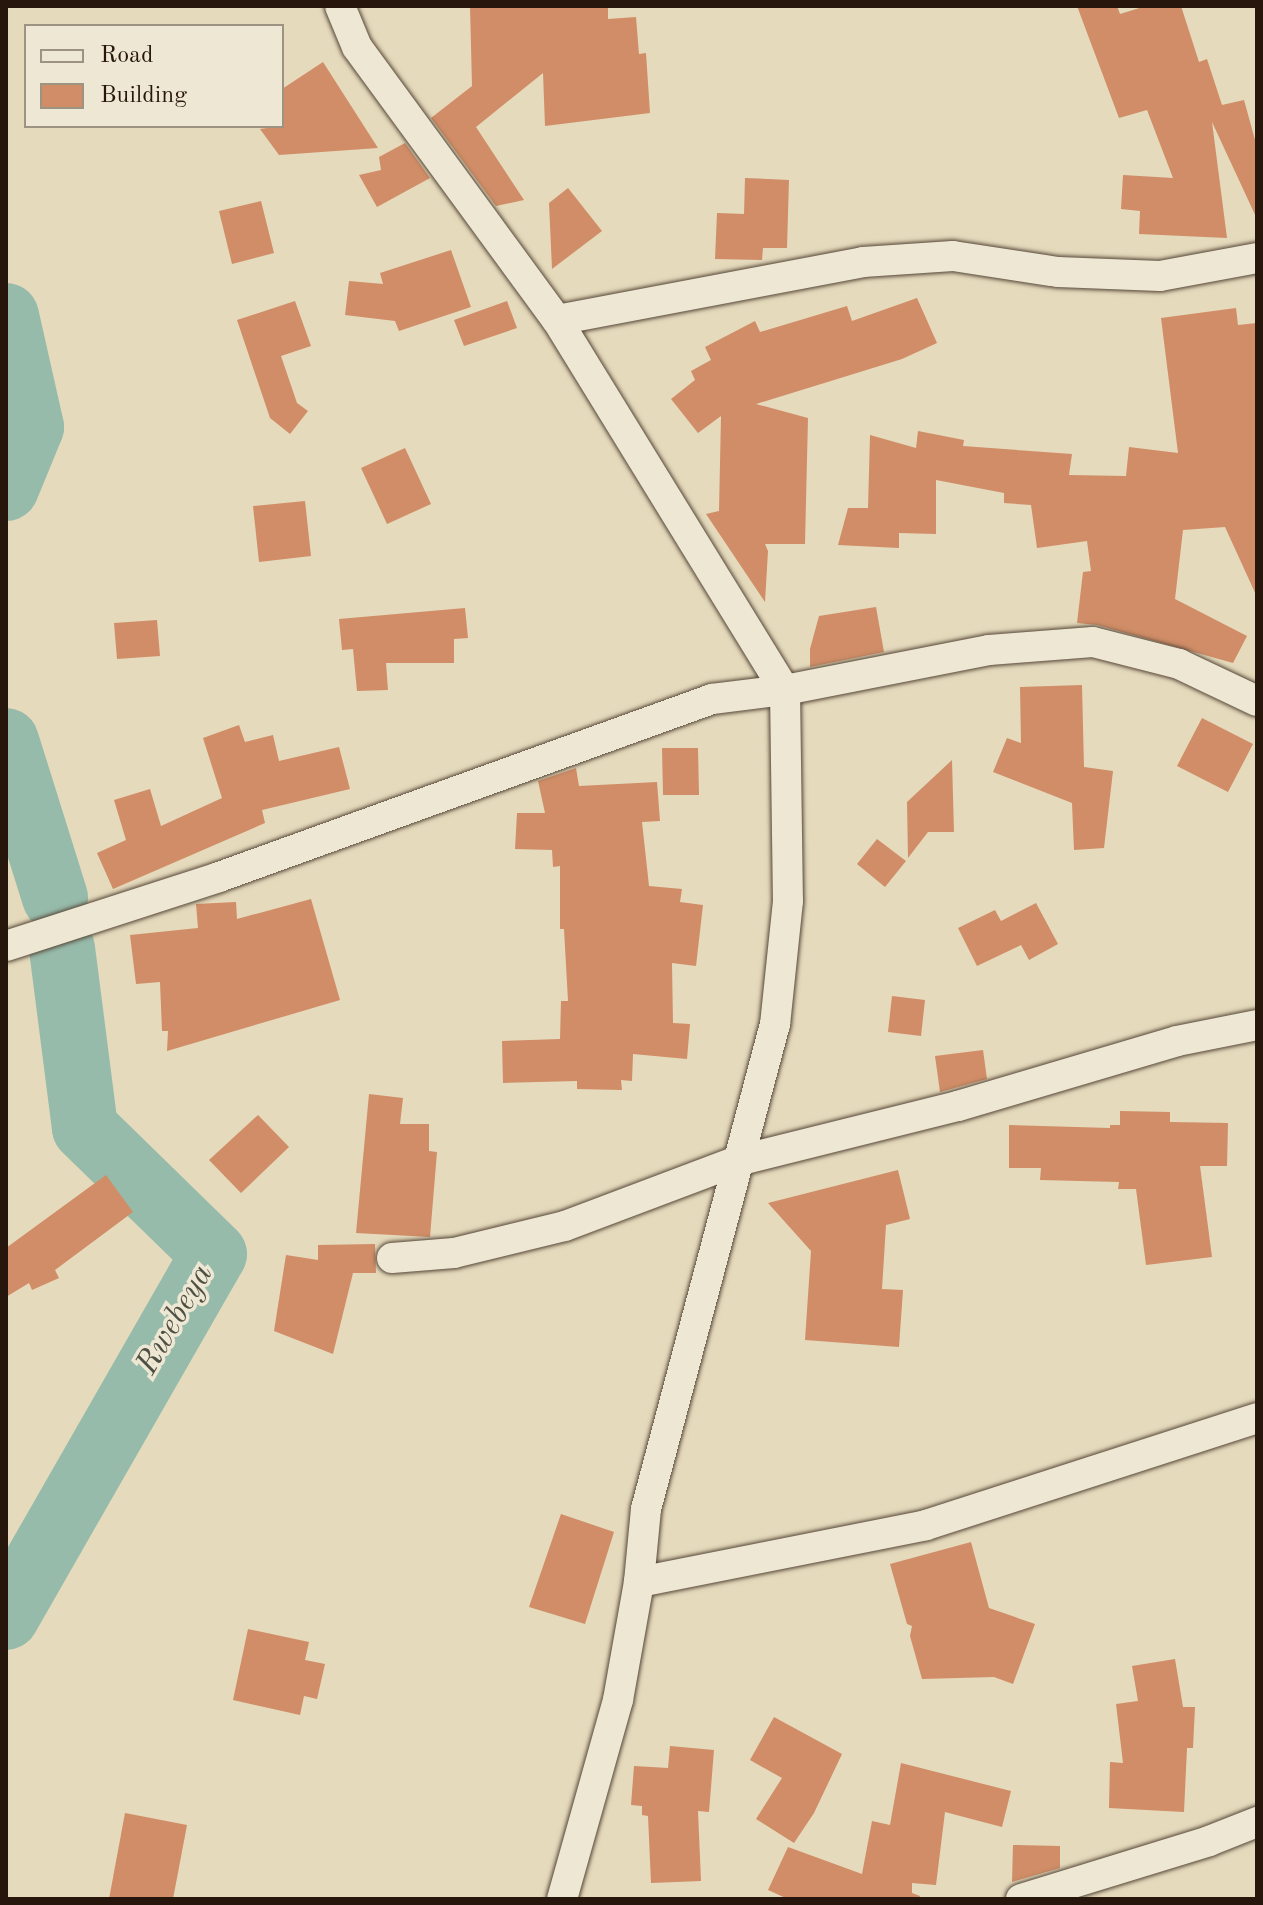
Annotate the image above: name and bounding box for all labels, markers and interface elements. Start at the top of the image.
legend [24,24,284,128]
text: Road [100,44,153,68]
text: Building [100,84,187,108]
water label: Rwebeya [129,1258,223,1382]

